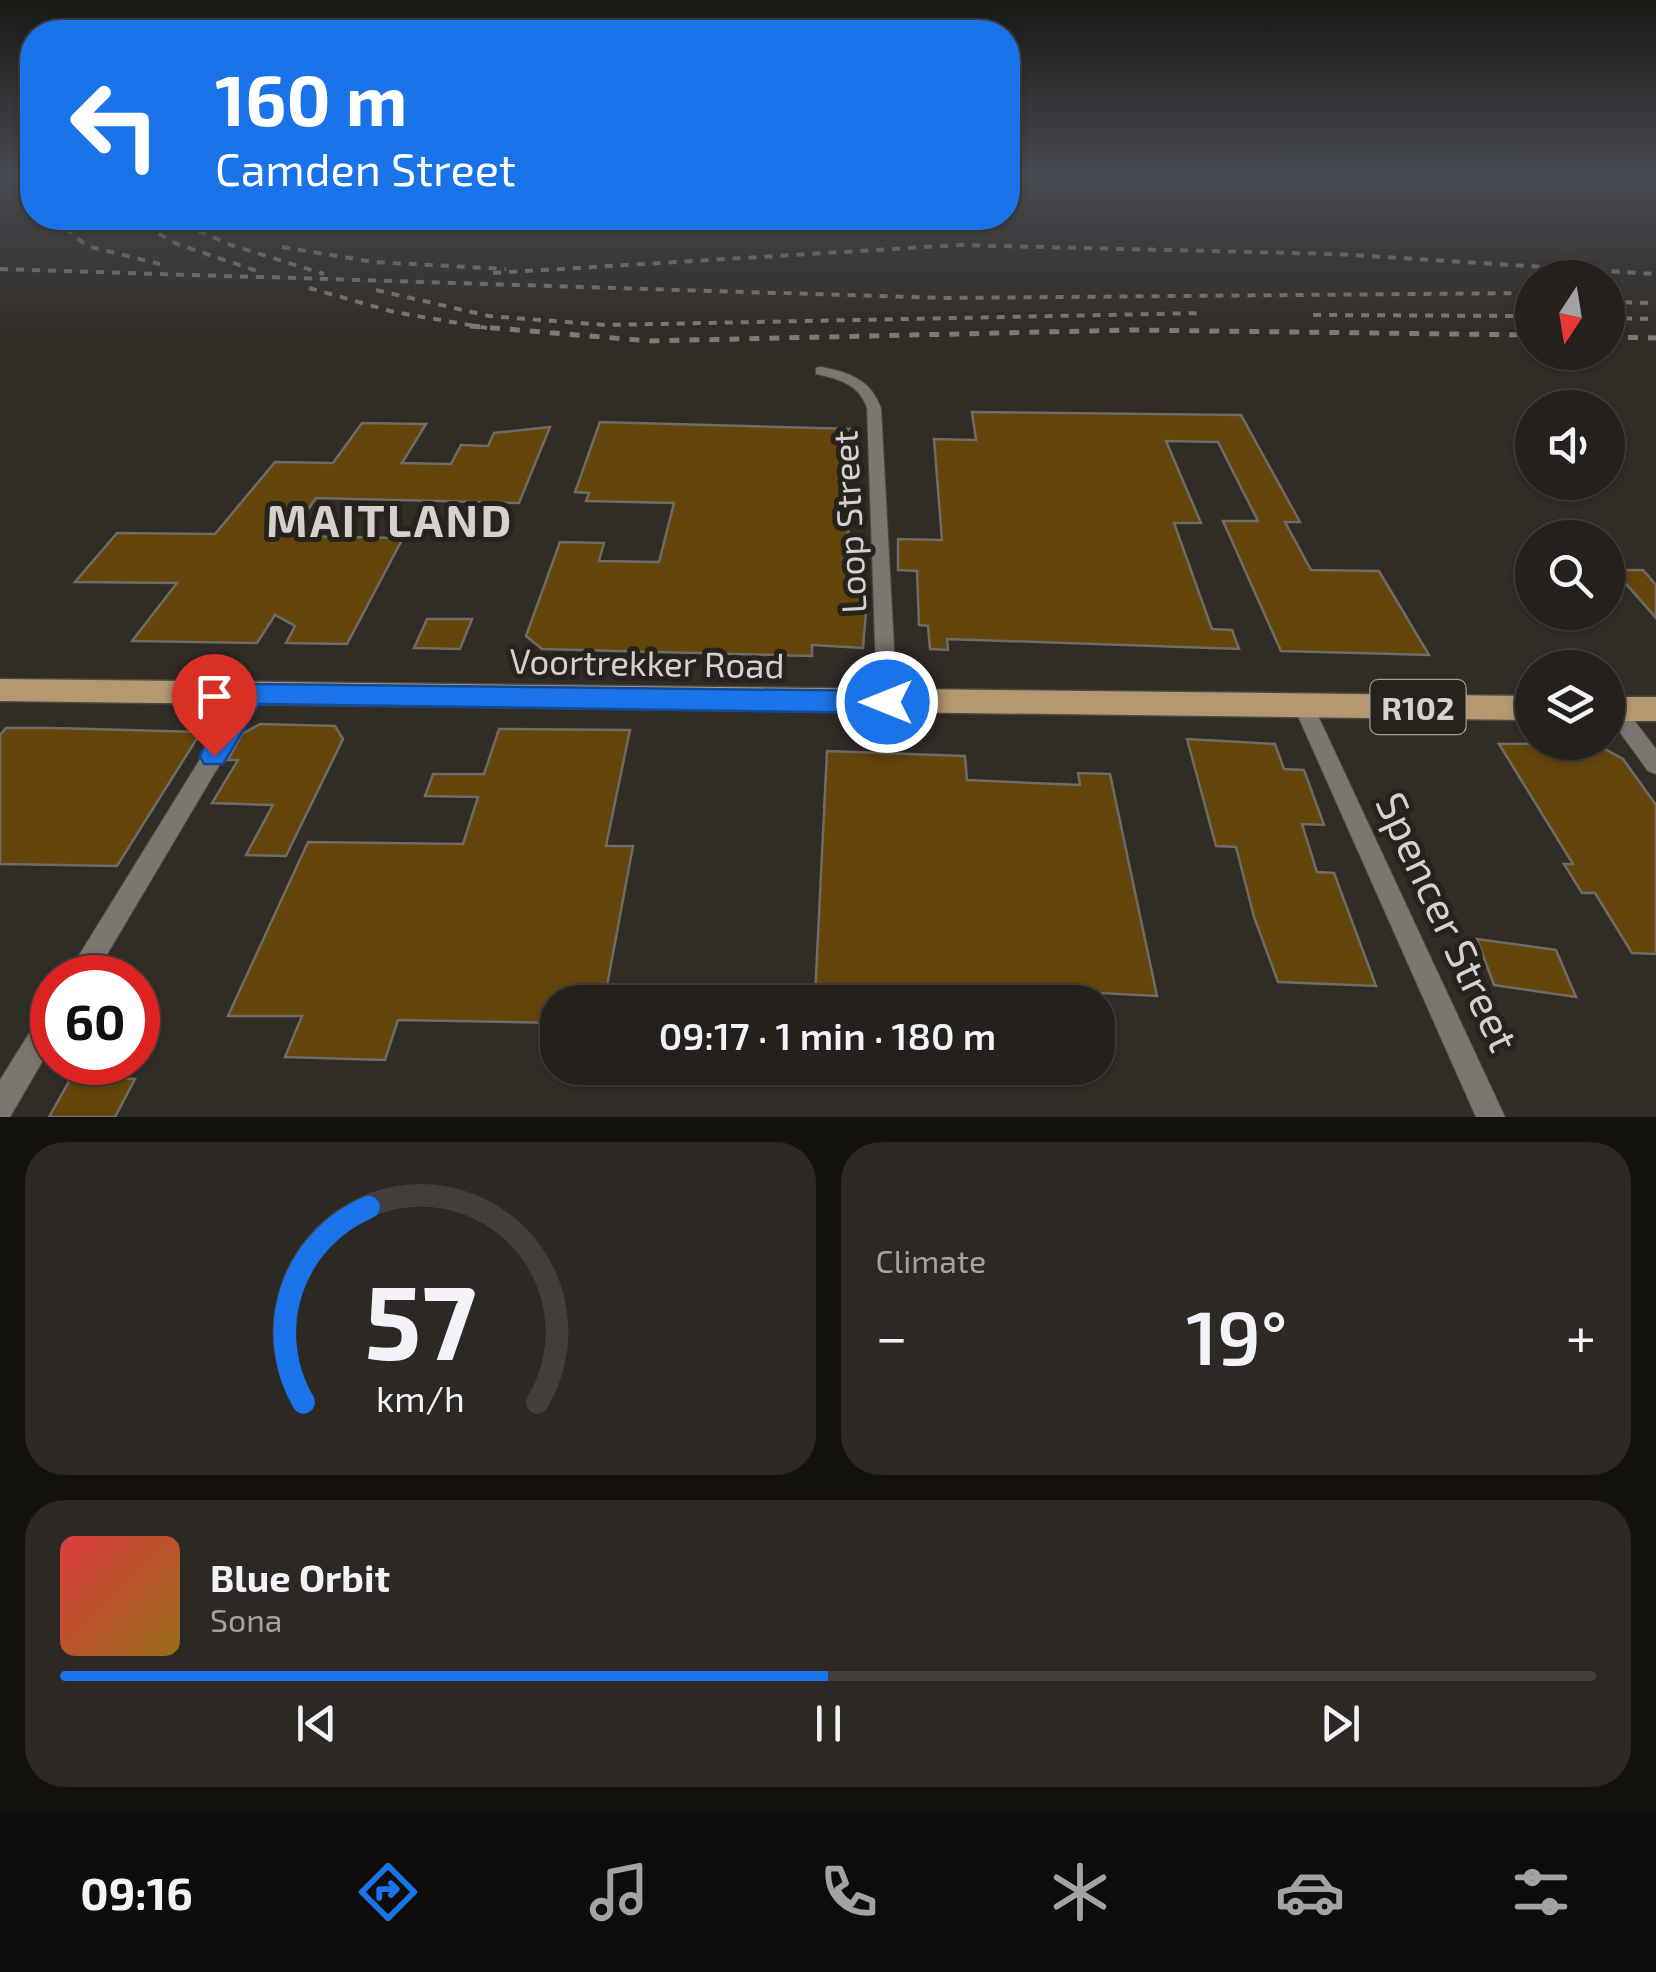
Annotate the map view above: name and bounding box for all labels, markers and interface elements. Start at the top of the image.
text: 160 m [215,56,408,140]
icon: left [50,60,180,190]
text: Camden Street [215,141,516,195]
north arrow [1515,260,1625,370]
map controls [1515,260,1625,760]
button: sound [1515,390,1625,500]
street label: Loop Street [822,429,874,615]
district label: MAITLAND [266,492,514,546]
button: search [1515,520,1625,630]
street label: Voortrekker Road [509,639,785,685]
position arrow [835,650,939,754]
button: layers [1515,650,1625,760]
pin [172,654,257,757]
icon: arrive [187,669,242,724]
road number: R102 [1370,680,1466,734]
street label: Spencer Street [1367,784,1531,1058]
speed limit sign: 60 [30,955,160,1085]
text: 09:17 · 1 min · 180 m [659,1012,996,1058]
text: Climate [876,1241,986,1279]
text: 57 [364,1256,476,1381]
text: 19° [1186,1290,1287,1380]
text: − [876,1302,908,1368]
text: + [1566,1302,1596,1368]
text: km/h [376,1376,465,1419]
text: Blue Orbit [210,1554,390,1600]
text: Sona [210,1600,282,1638]
icon: previous [289,1696,344,1751]
icon: pause [801,1696,856,1751]
icon: next [1313,1696,1368,1751]
icon: directions [353,1857,423,1927]
icon: music [584,1857,654,1927]
icon: phone [814,1857,884,1927]
icon: climate [1045,1857,1115,1927]
icon: car [1275,1857,1345,1927]
icon: filters [1506,1857,1576,1927]
text: 09:16 [80,1865,193,1919]

